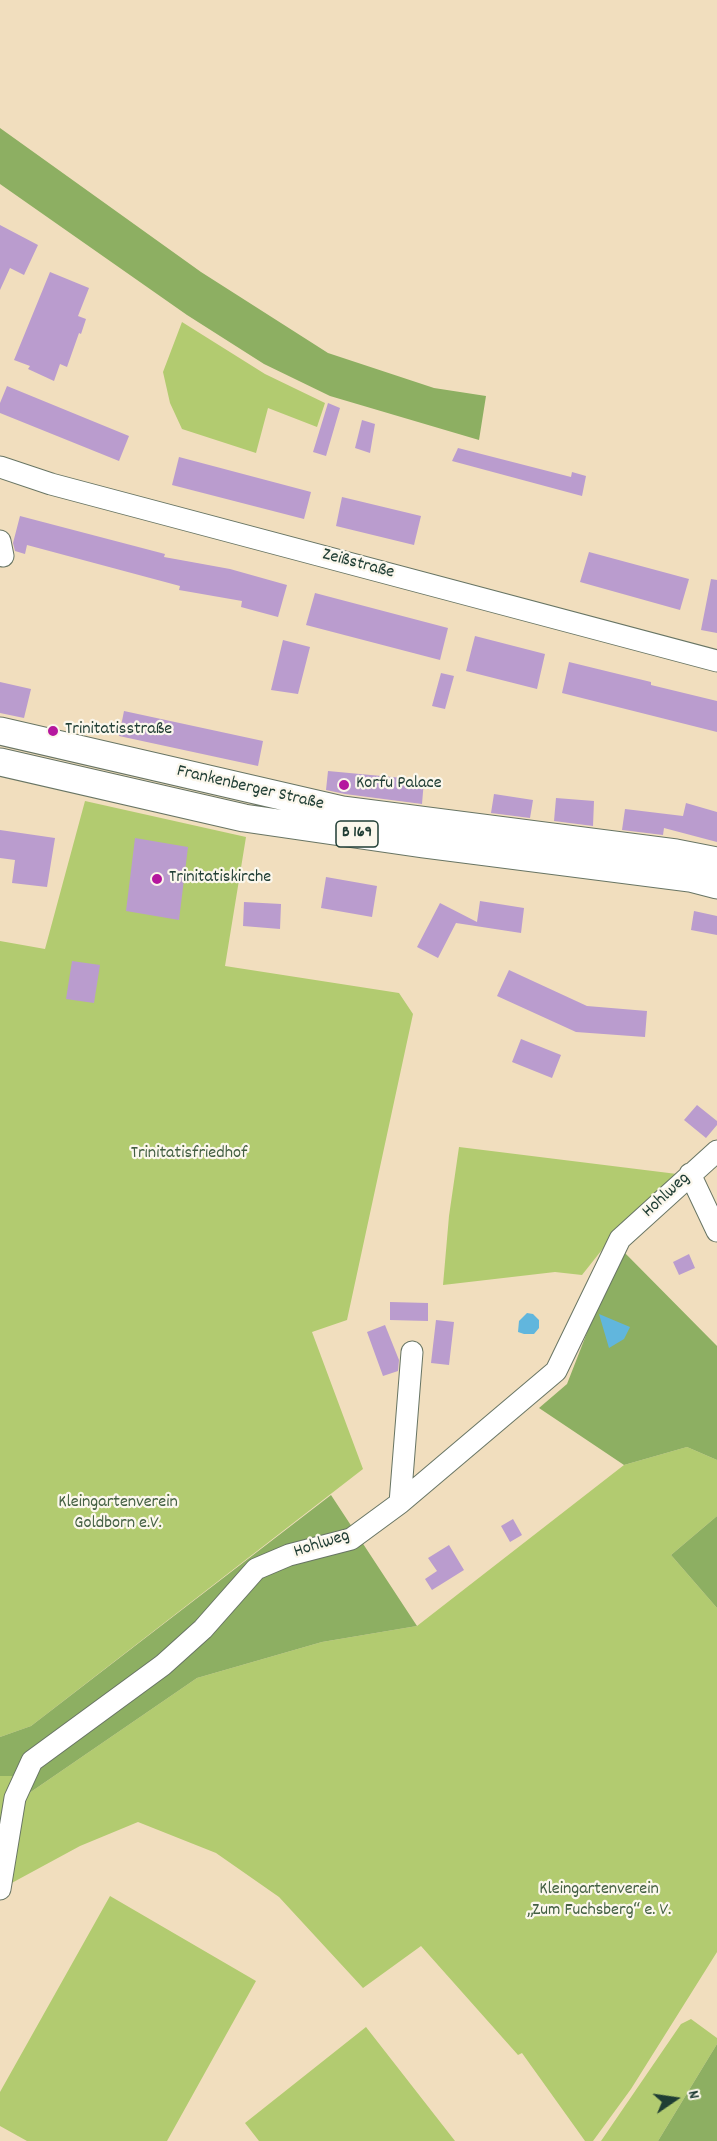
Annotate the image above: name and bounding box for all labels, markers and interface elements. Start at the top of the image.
street label: Zeißstraße [320,545,396,585]
place label: Trinitatisstraße [65,720,172,742]
marker: Trinitatisstraße [46,724,60,738]
street label: Frankenberger Straße [174,762,326,816]
place label: Korfu Palace [356,774,442,796]
marker: Korfu Palace [337,778,351,792]
road number: B 169 [336,821,378,847]
place label: Trinitatiskirche [169,868,271,890]
marker: Trinitatiskirche [150,872,164,886]
park label: Trinitatisfriedhof [131,1144,247,1166]
street label: Hohlweg [639,1169,695,1223]
park label: Kleingartenverein Goldborn e.V. [58,1493,178,1536]
street label: Hohlweg [291,1526,353,1564]
park label: Kleingartenverein „Zum Fuchsberg“ e. V. [527,1880,671,1922]
north arrow [645,2069,705,2129]
text: N [681,2088,705,2101]

